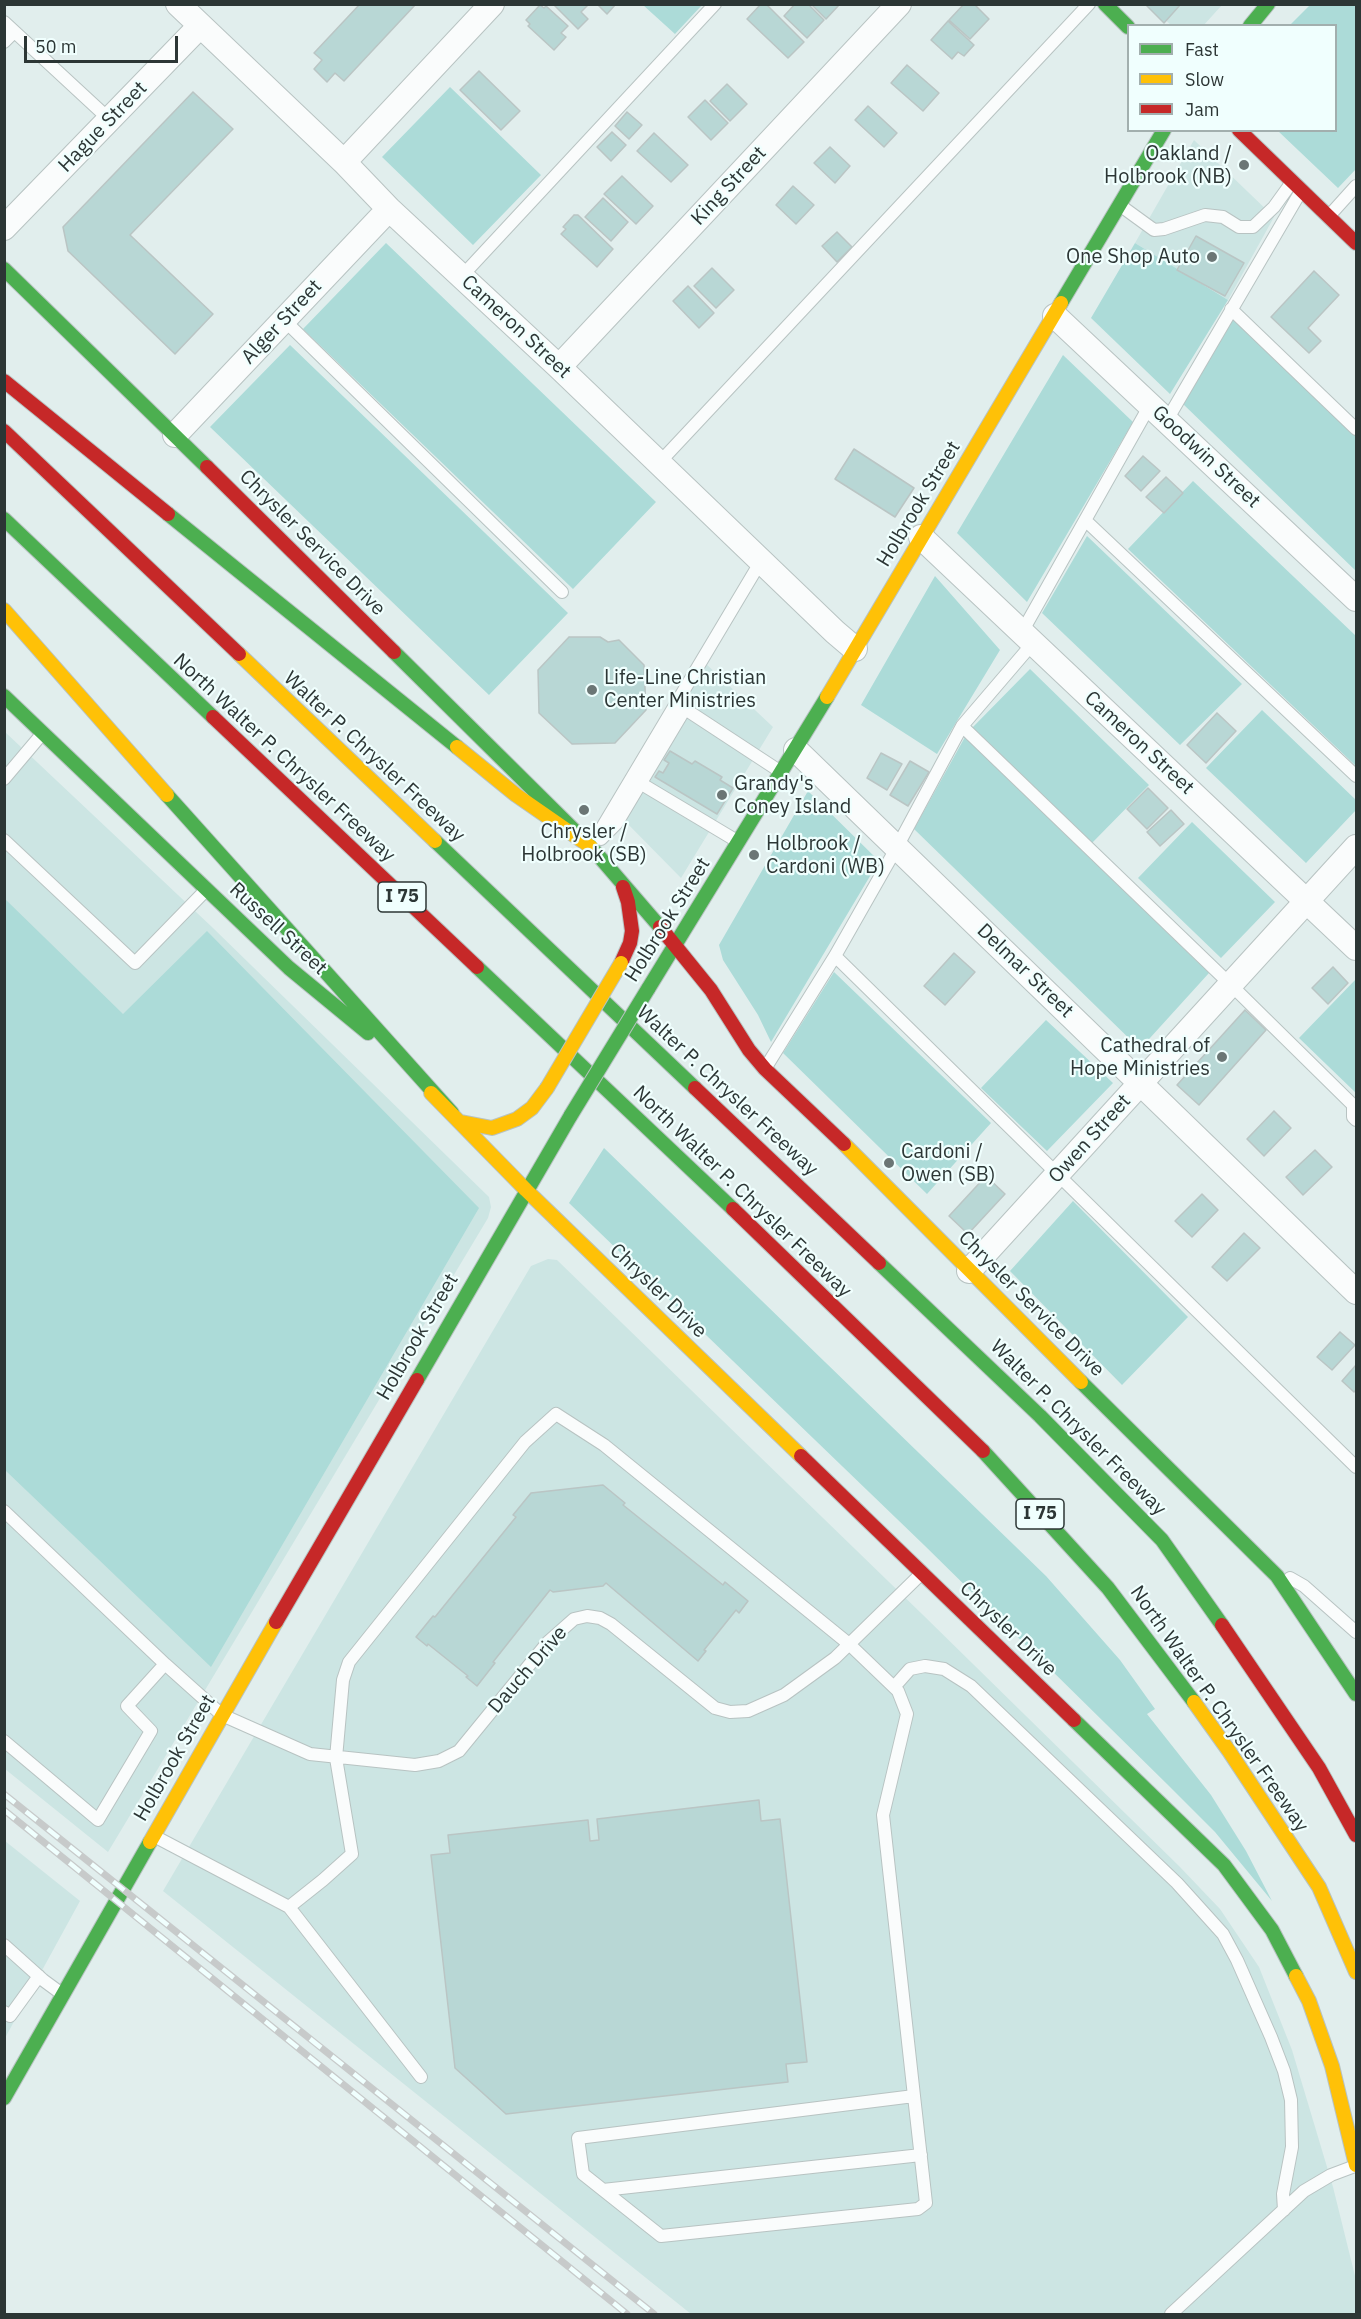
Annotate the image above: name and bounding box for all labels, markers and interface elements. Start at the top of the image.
scale bar [27,24,182,62]
legend [1127,24,1337,132]
text: 50 m [35,35,77,58]
text: Fast [1185,38,1219,61]
text: Slow [1185,68,1224,91]
street label: Hague Street [54,77,152,177]
text: Jam [1185,98,1220,121]
street label: King Street [686,142,772,230]
place label: Oakland / Holbrook (NB) [1104,142,1232,189]
marker: Oakland / Holbrook (NB) [1237,158,1251,172]
place label: One Shop Auto [1066,245,1200,269]
marker: One Shop Auto [1205,250,1219,264]
street label: Cameron Street [456,270,576,384]
street label: Alger Street [237,275,327,369]
street label: Goodwin Street [1147,401,1265,513]
street label: Holbrook Street [872,437,966,571]
street label: Chrysler Service Drive [234,465,390,621]
street label: North Walter P. Chrysler Freeway [168,649,400,867]
place label: Life-Line Christian Center Ministries [604,666,766,713]
street label: Walter P. Chrysler Freeway [278,667,470,847]
marker: Life-Line Christian Center Ministries [585,683,599,697]
street label: Cameron Street [1079,686,1199,800]
place label: Grandy's Coney Island [734,772,851,819]
marker: Grandy's Coney Island [715,788,729,802]
marker: Chrysler / Holbrook (SB) [577,803,591,817]
place label: Chrysler / Holbrook (SB) [521,820,647,867]
place label: Holbrook / Cardoni (WB) [766,832,885,879]
marker: Holbrook / Cardoni (WB) [747,848,761,862]
street label: Holbrook Street [620,853,716,987]
street label: Russell Street [224,878,332,980]
road number: I 75 [378,882,426,912]
street label: Delmar Street [972,919,1078,1023]
street label: Walter P. Chrysler Freeway [631,1001,823,1181]
place label: Cathedral of Hope Ministries [1070,1034,1210,1081]
marker: Cathedral of Hope Ministries [1215,1050,1229,1064]
street label: North Walter P. Chrysler Freeway [628,1081,856,1303]
street label: Owen Street [1044,1090,1136,1188]
place label: Cardoni / Owen (SB) [901,1140,996,1187]
marker: Cardoni / Owen (SB) [882,1156,896,1170]
street label: Chrysler Service Drive [953,1226,1109,1382]
street label: Chrysler Drive [604,1239,712,1343]
street label: Holbrook Street [372,1269,464,1405]
street label: Walter P. Chrysler Freeway [985,1335,1171,1521]
road number: I 75 [1016,1499,1064,1529]
street label: Chrysler Drive [954,1577,1062,1681]
street label: North Walter P. Chrysler Freeway [1125,1581,1313,1837]
street label: Dauch Drive [484,1621,572,1719]
street label: Holbrook Street [129,1690,221,1826]

